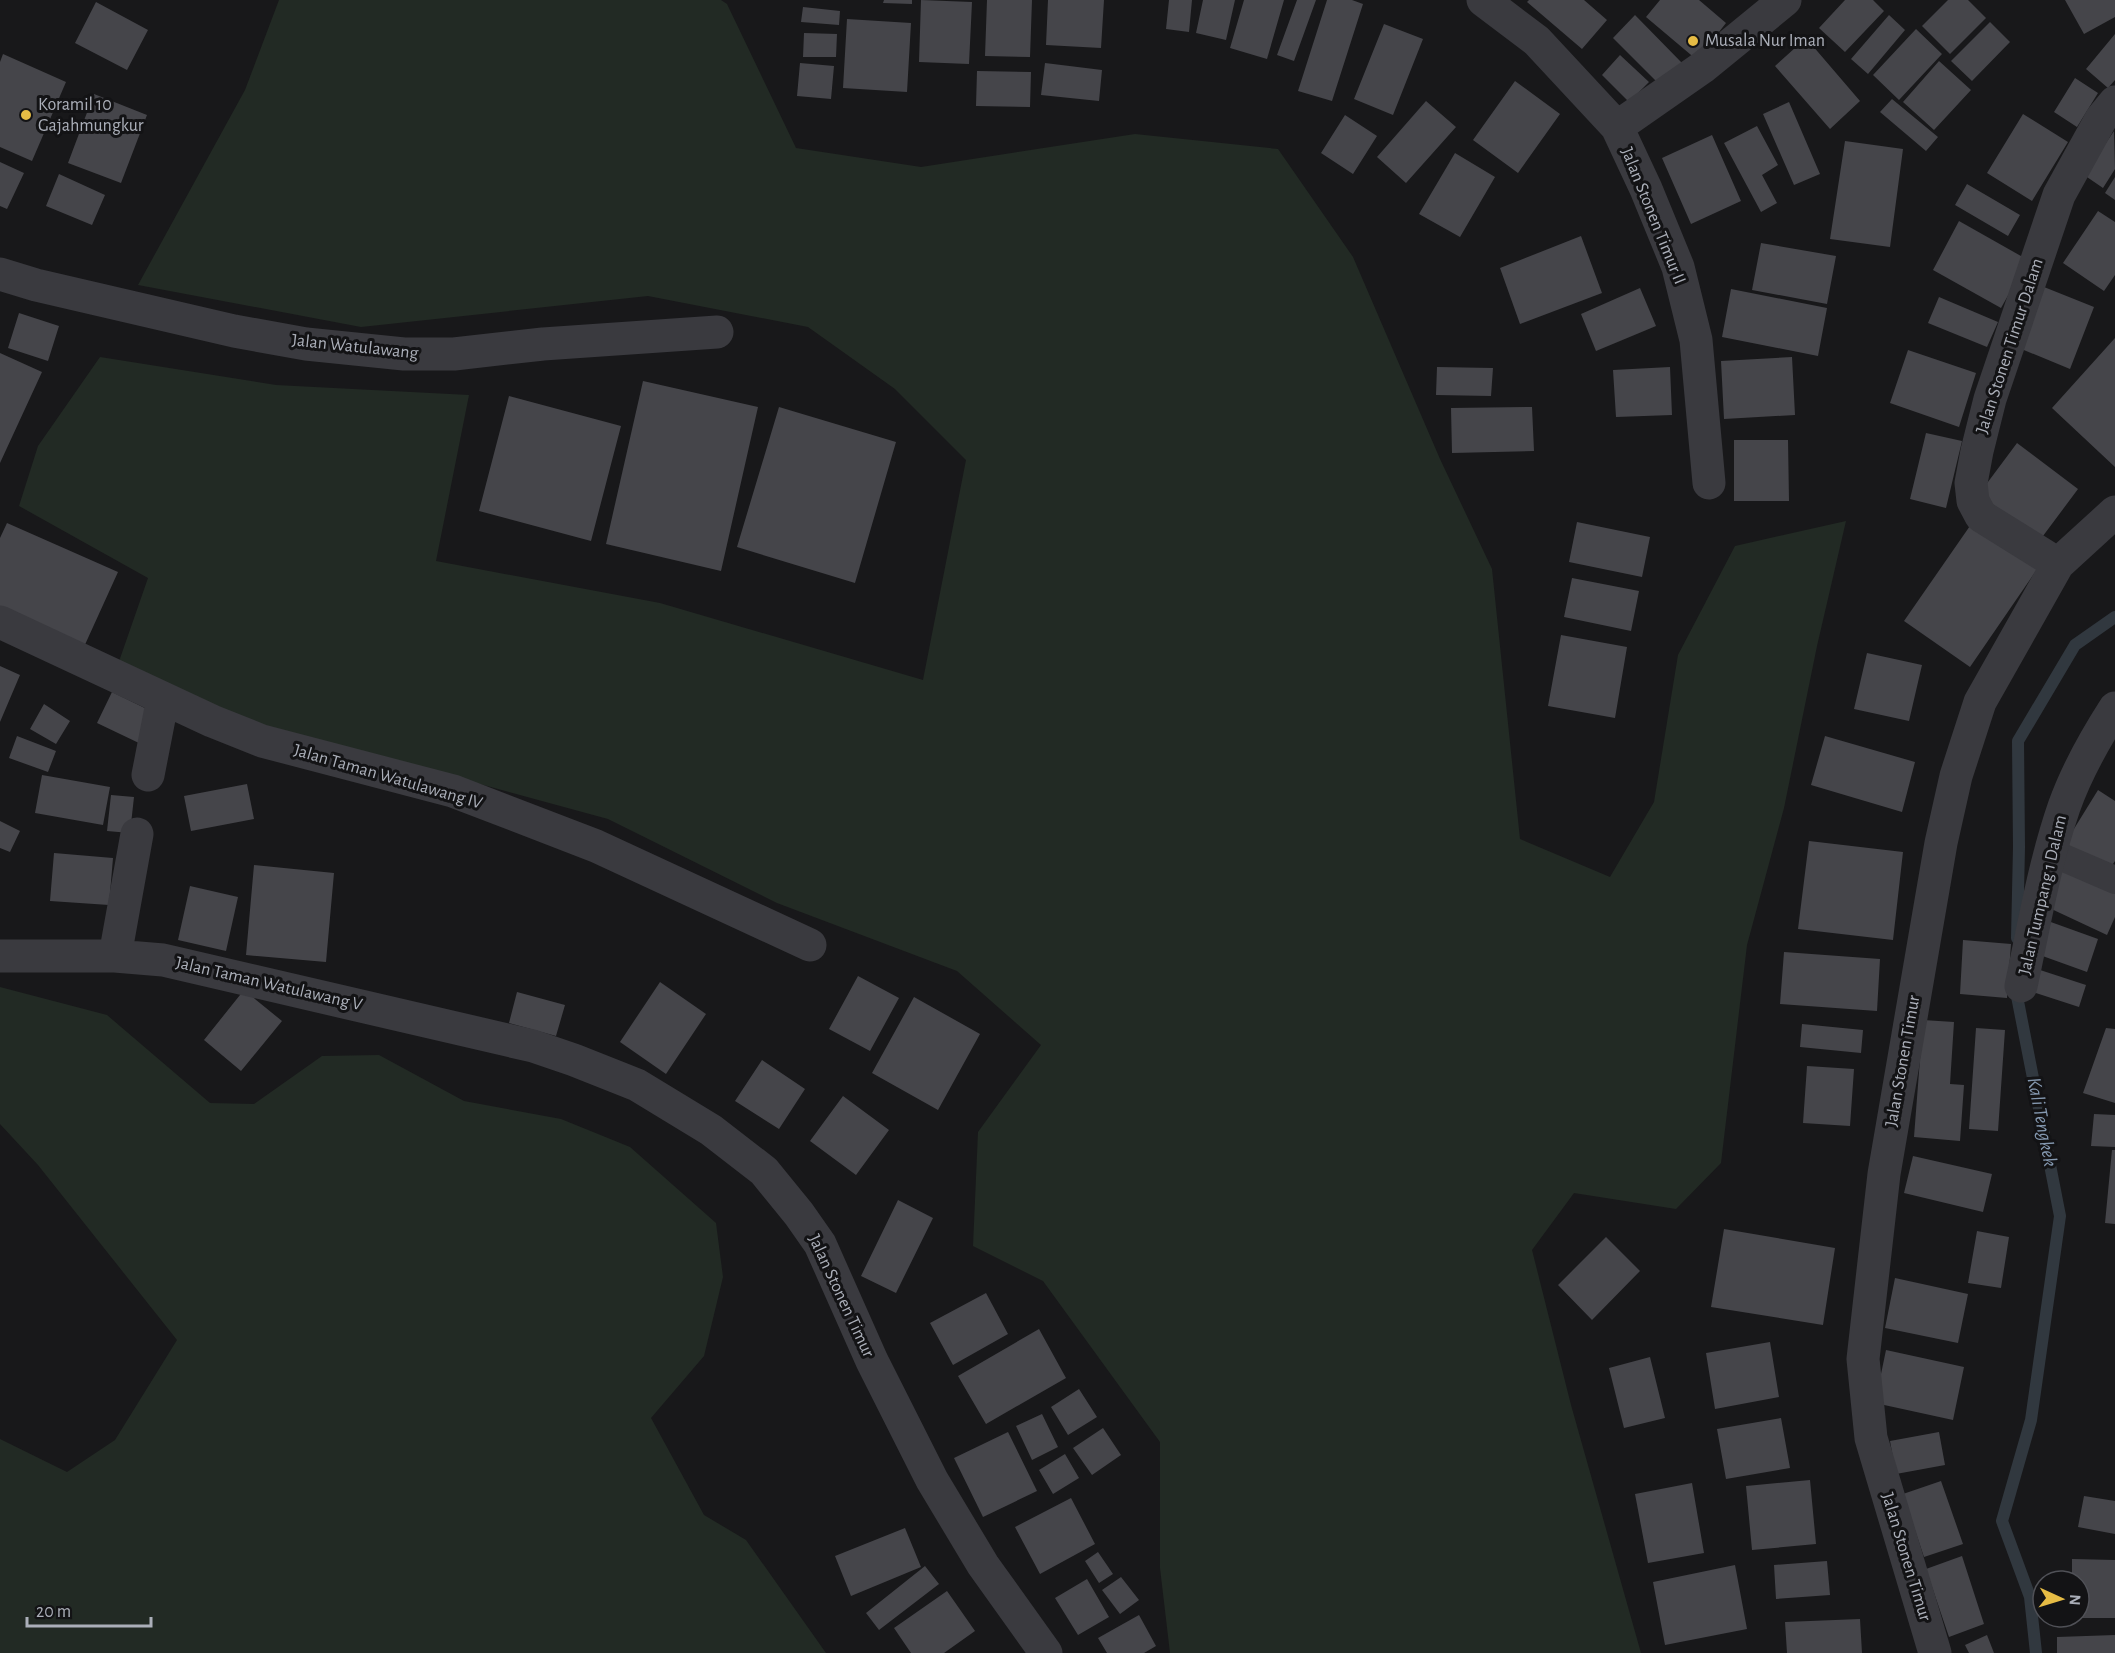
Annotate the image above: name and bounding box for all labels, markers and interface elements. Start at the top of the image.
place label: Musala Nur Iman [1705,32,1825,50]
marker: Musala Nur Iman [1686,34,1700,48]
place label: Koramil 10 Gajahmungkur [38,96,144,135]
marker: Koramil 10 Gajahmungkur [19,108,33,122]
street label: Jalan Stonen Timur II [1617,145,1689,287]
street label: Jalan Stonen Timur Dalam [1973,256,2047,436]
street label: Jalan Watulawang [291,331,419,363]
street label: Jalan Taman Watulawang IV [292,741,485,813]
street label: Jalan Tumpang 1 Dalam [2016,813,2070,977]
street label: Jalan Taman Watulawang V [174,954,365,1014]
street label: Jalan Stonen Timur [1883,994,1923,1128]
water label: Kali Tengkek [2024,1076,2060,1168]
street label: Jalan Stonen Timur [805,1232,877,1360]
street label: Jalan Stonen Timur [1878,1491,1934,1624]
north arrow [2031,1569,2091,1629]
scale bar [27,1590,152,1628]
text: N [2067,1594,2083,1606]
text: 20 m [36,1603,71,1621]

